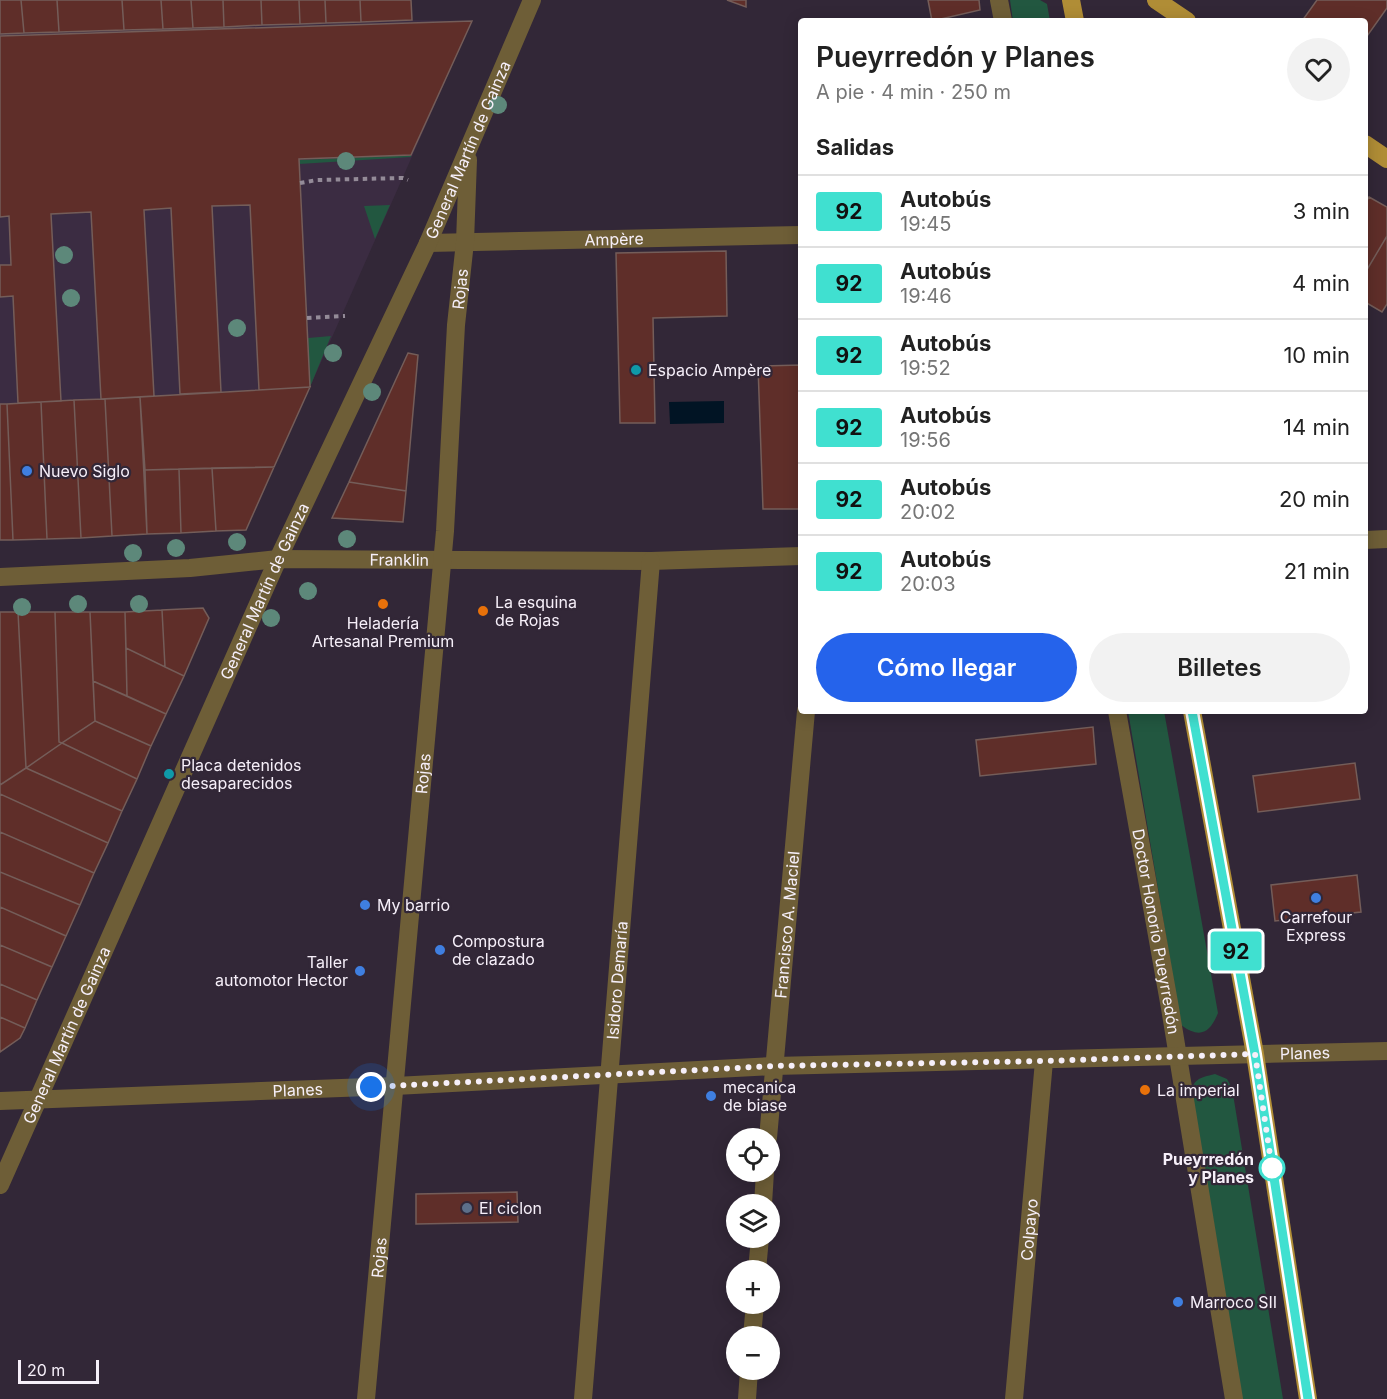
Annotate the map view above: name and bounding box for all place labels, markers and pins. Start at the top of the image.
place label: Espacio Ampère [648,360,771,380]
marker: Espacio Ampère [629,363,643,377]
place label: Nuevo Siglo [39,461,130,481]
marker: Nuevo Siglo [20,464,34,478]
place label: La esquina de Rojas [495,592,577,630]
marker: Heladería Artesanal Premium [376,597,390,611]
marker: La esquina de Rojas [476,604,490,618]
place label: Heladería Artesanal Premium [312,613,454,651]
place label: Placa detenidos desaparecidos [181,755,302,793]
marker: Placa detenidos desaparecidos [162,767,176,781]
marker: Carrefour Express [1309,891,1323,905]
place label: My barrio [377,895,450,915]
marker: My barrio [358,898,372,912]
place label: Carrefour Express [1280,907,1352,945]
place label: Compostura de clazado [452,931,545,969]
marker: Compostura de clazado [433,943,447,957]
place label: Taller automotor Hector [215,952,348,990]
marker: Taller automotor Hector [353,964,367,978]
place label: mecanica de biase [723,1077,796,1115]
place label: La imperial [1157,1080,1240,1100]
marker: La imperial [1138,1083,1152,1097]
marker: mecanica de biase [704,1089,718,1103]
place label: Pueyrredón y Planes [1163,1149,1254,1187]
marker: Pueyrredón y Planes [1259,1155,1285,1181]
place label: El ciclon [479,1198,542,1218]
marker: El ciclon [460,1201,474,1215]
place label: Marroco SII [1190,1292,1277,1312]
marker: Marroco SII [1171,1295,1185,1309]

